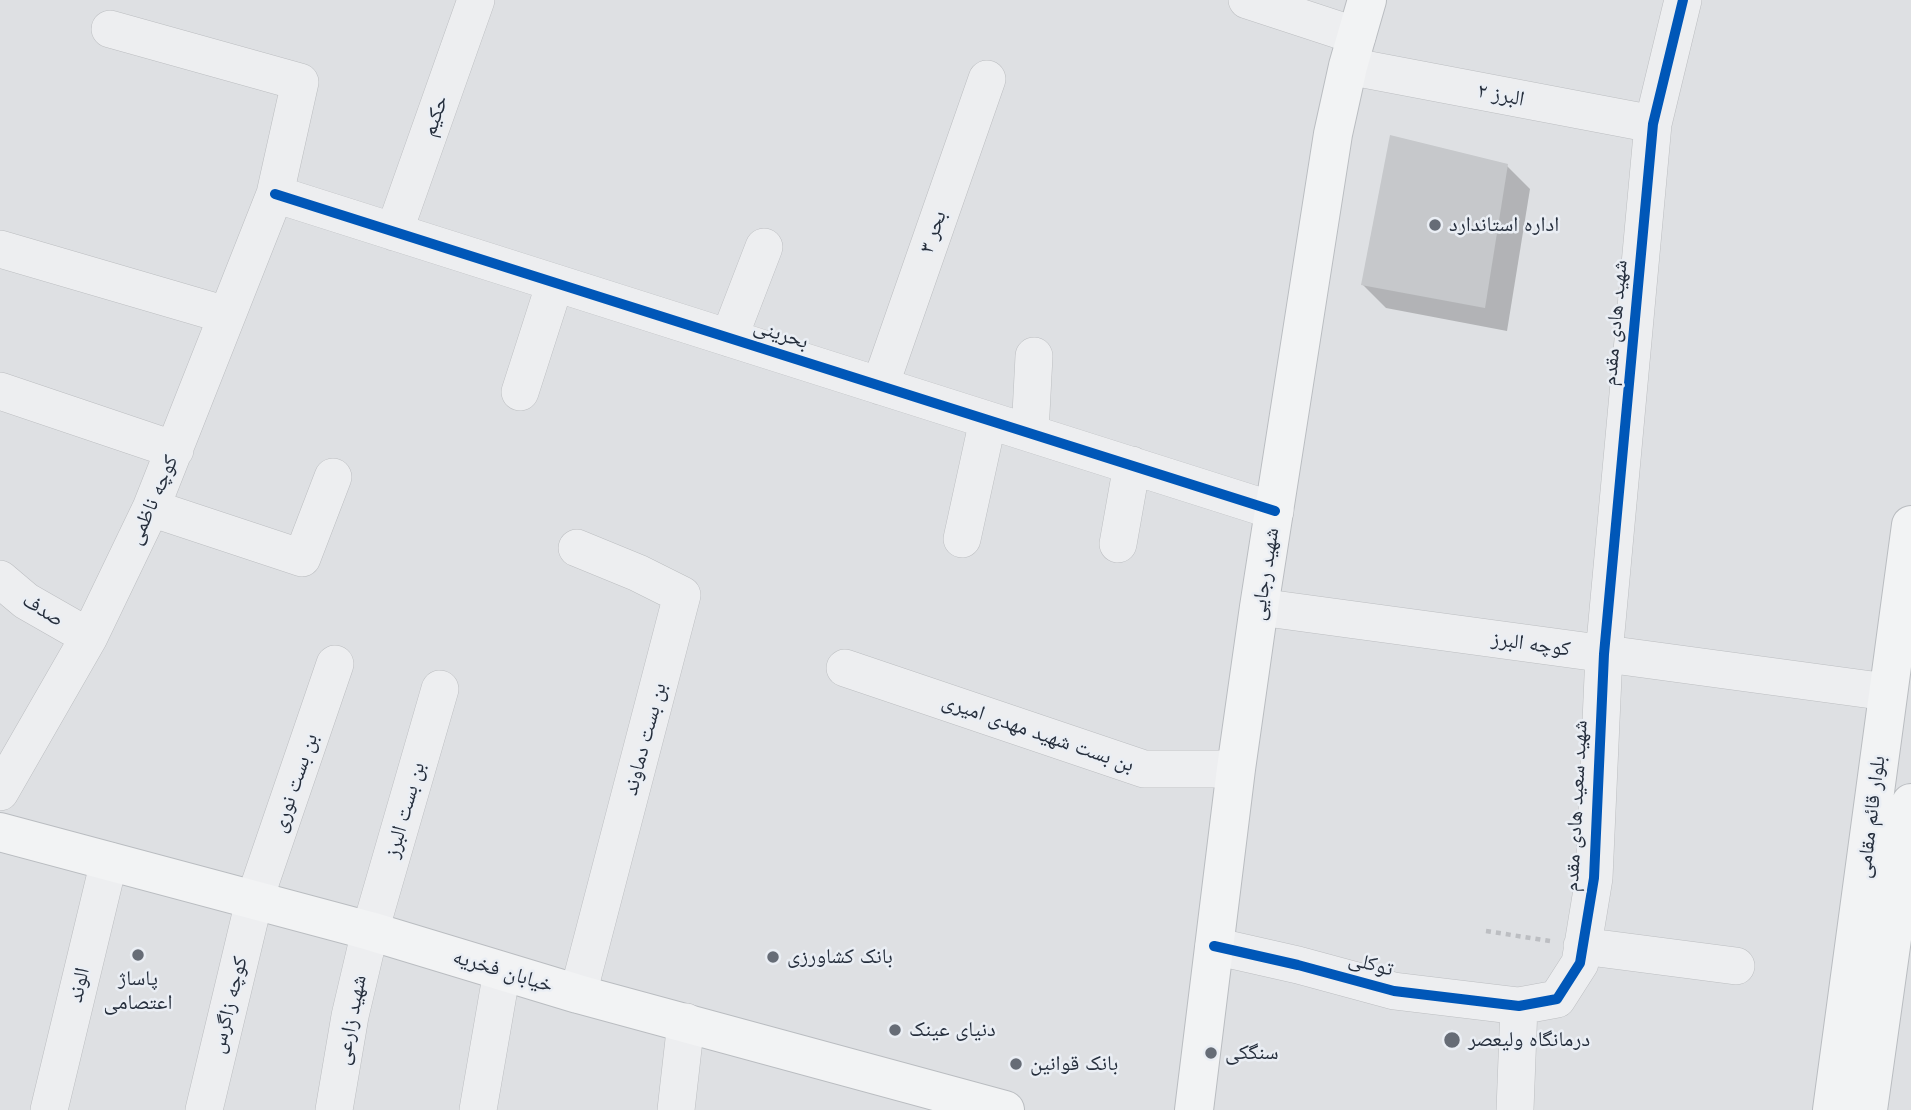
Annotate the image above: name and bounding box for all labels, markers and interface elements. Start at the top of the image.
street label: البرز ۲ [1475,78,1527,112]
street label: حکیم [416,92,454,140]
street label: بحر ۳ [914,207,952,257]
place label: اداره استاندارد [1449,212,1559,238]
marker: اداره استاندارد [1427,217,1443,233]
street label: شهید هادی مقدم [1597,259,1633,387]
street label: بحرینی [750,313,812,355]
street label: کوچه ناظمی [122,451,184,549]
street label: شهید رجایی [1245,526,1285,622]
street label: صدف [18,588,68,632]
street label: کوچه البرز [1490,626,1572,662]
street label: بن بست دماوند [618,680,672,798]
street label: بن بست شهید مهدی امیری [939,688,1137,778]
street label: شهید سعید هادی مقدم [1559,719,1593,893]
street label: بن بست نوری [266,730,324,836]
street label: بلوار قائم مقامی [1851,754,1891,880]
street label: بن بست البرز [379,759,431,861]
street label: خیابان فخریه [450,944,556,998]
place label: بانک کشاورزی [787,944,893,970]
street label: توکلی [1346,946,1396,982]
marker: پاساژ اعتصامی [130,947,146,963]
marker: بانک کشاورزی [765,949,781,965]
street label: کوچه زاگرس [205,954,253,1056]
street label: الوند [63,965,95,1005]
place label: پاساژ اعتصامی [104,966,172,1016]
street label: شهید زارعی [330,973,372,1067]
place label: دنیای عینک [909,1017,996,1043]
marker: دنیای عینک [887,1022,903,1038]
place label: درمانگاه ولیعصر [1468,1027,1590,1053]
marker: درمانگاه ولیعصر [1442,1030,1462,1050]
place label: سنگکی [1225,1040,1279,1066]
marker: سنگکی [1203,1045,1219,1061]
place label: بانک قوانین [1030,1051,1118,1077]
marker: بانک قوانین [1008,1056,1024,1072]

